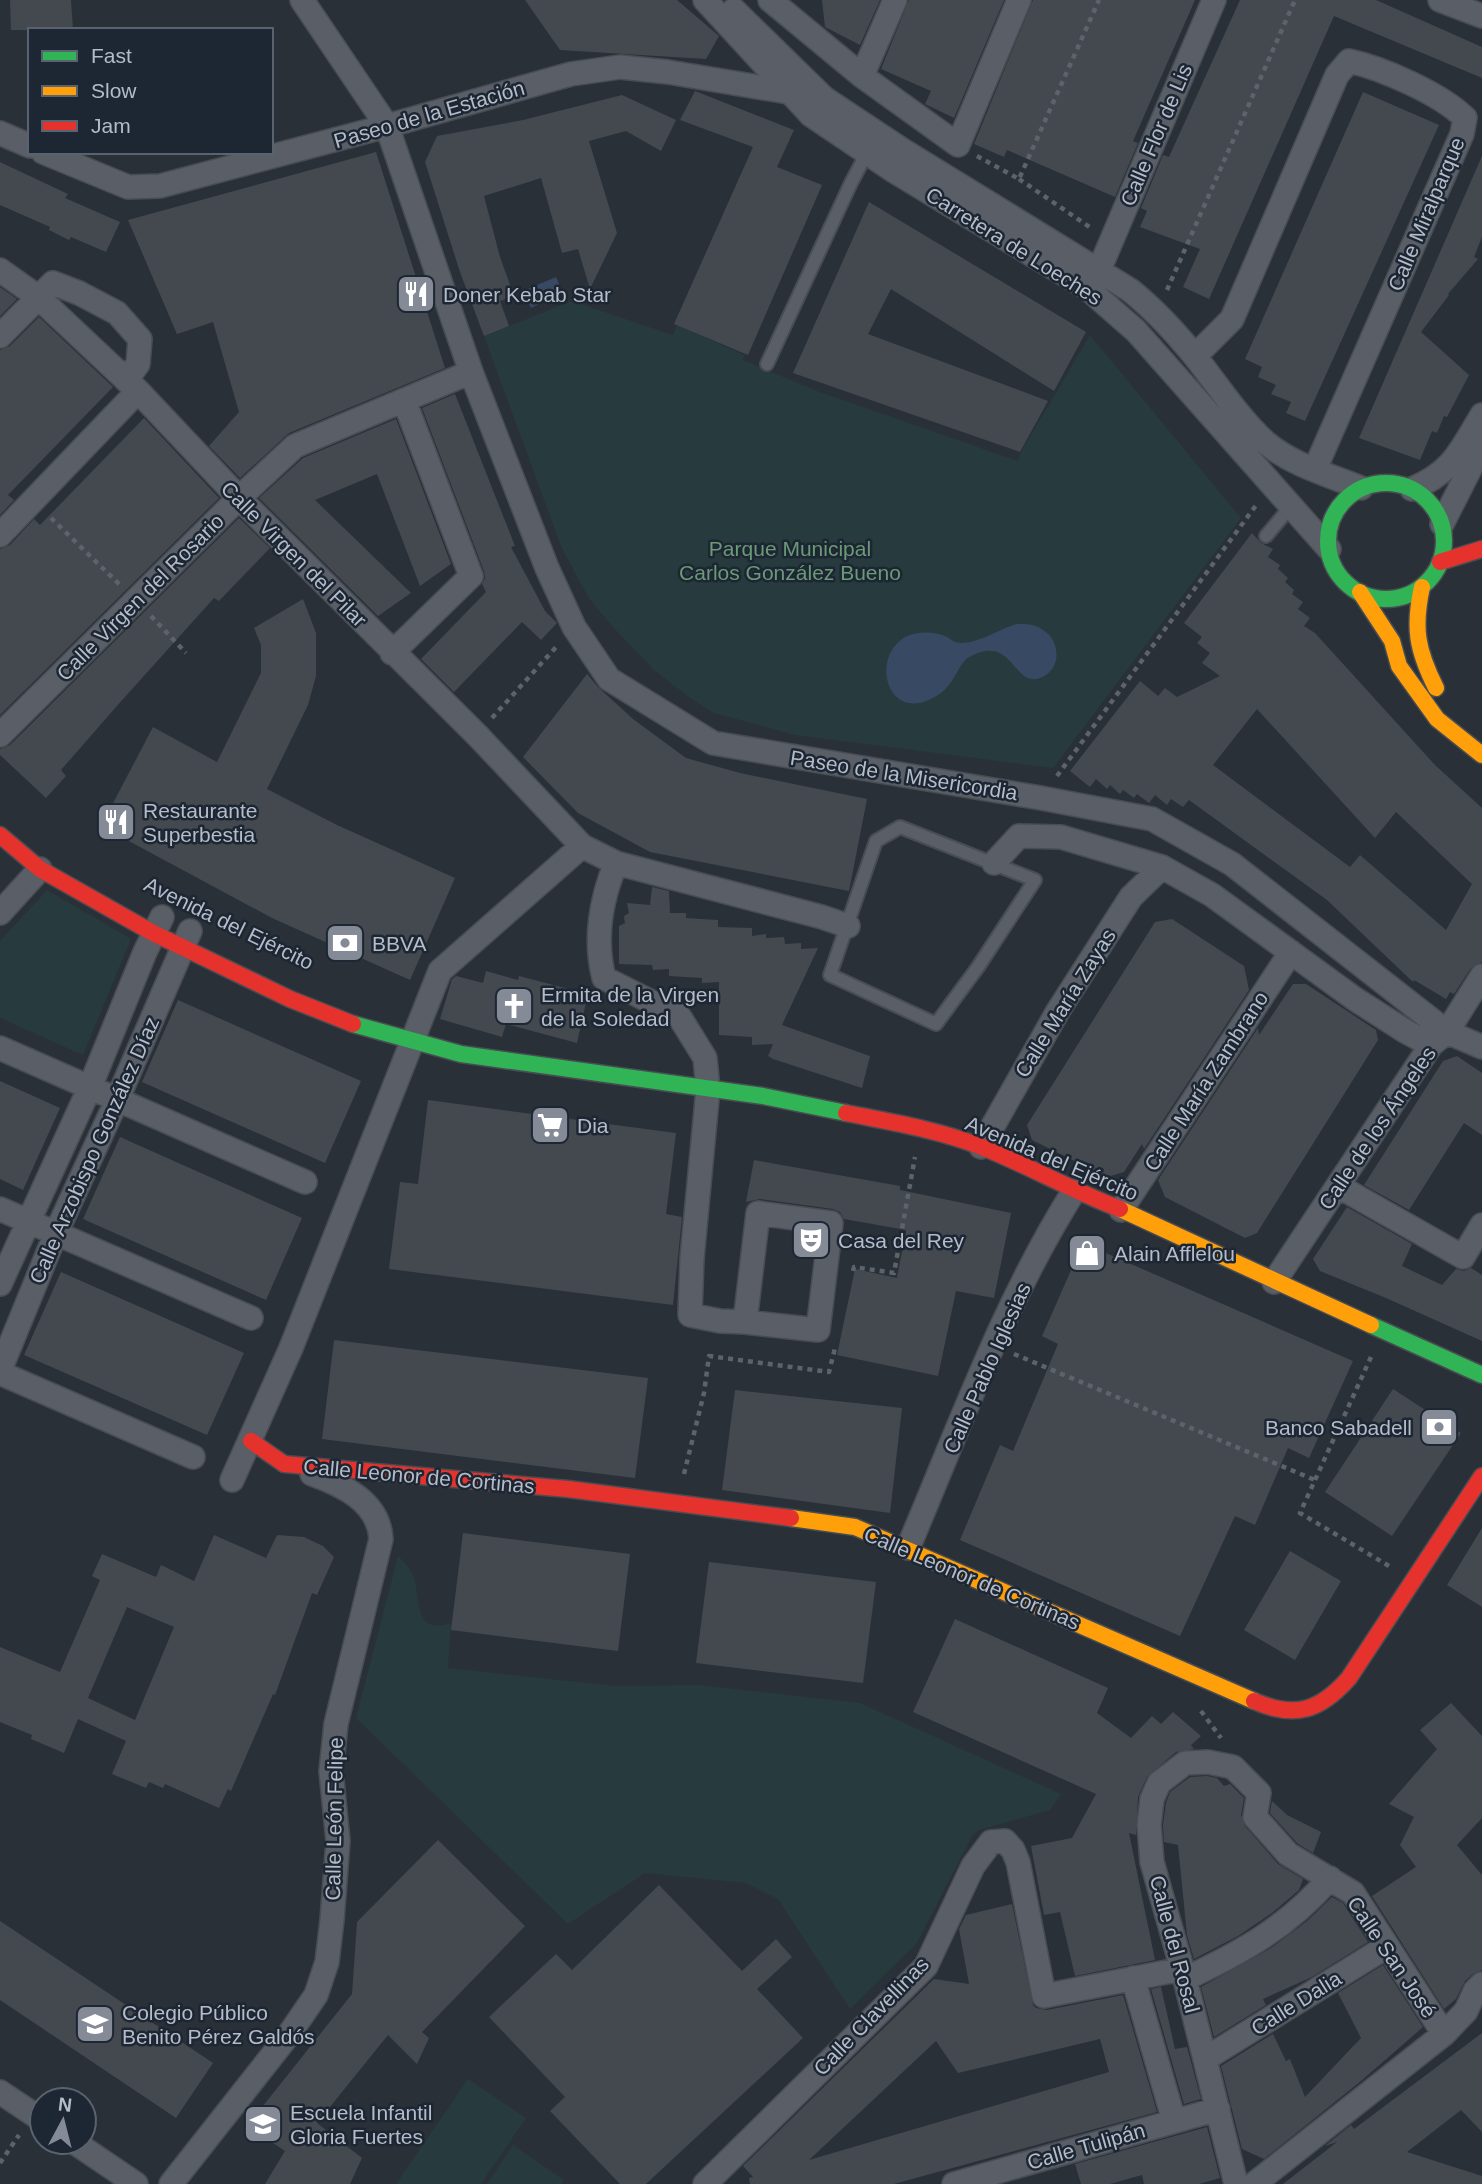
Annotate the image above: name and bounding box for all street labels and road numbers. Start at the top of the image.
street label: Calle Flor de Lis [1116,61,1196,209]
street label: Paseo de la Estación [331,76,527,152]
street label: Calle Miralparque [1383,134,1469,294]
street label: Carretera de Loeches [922,182,1106,310]
street label: Calle Virgen del Pilar [217,477,371,631]
street label: Calle Virgen del Rosario [52,509,228,685]
street label: Paseo de la Misericordia [789,746,1020,804]
street label: Avenida del Ejército [141,872,317,974]
street label: Calle María Zayas [1010,925,1120,1081]
street label: Calle María Zambrano [1139,987,1273,1175]
street label: Calle Arzobispo González Díaz [25,1013,163,1287]
street label: Calle de los Ángeles [1314,1042,1440,1214]
street label: Avenida del Ejército [962,1111,1142,1205]
street label: Calle Pablo Iglesias [939,1279,1035,1457]
street label: Calle Leonor de Cortinas [302,1454,536,1498]
street label: Calle Leonor de Cortinas [861,1522,1083,1634]
street label: Calle León Felipe [321,1737,347,1901]
street label: Calle del Rosal [1146,1873,1204,2015]
street label: Calle San José [1343,1892,1441,2022]
street label: Calle Clavellinas [809,1952,933,2080]
street label: Calle Dalia [1247,1966,1345,2040]
street label: Calle Tulipán [1024,2118,1148,2174]

